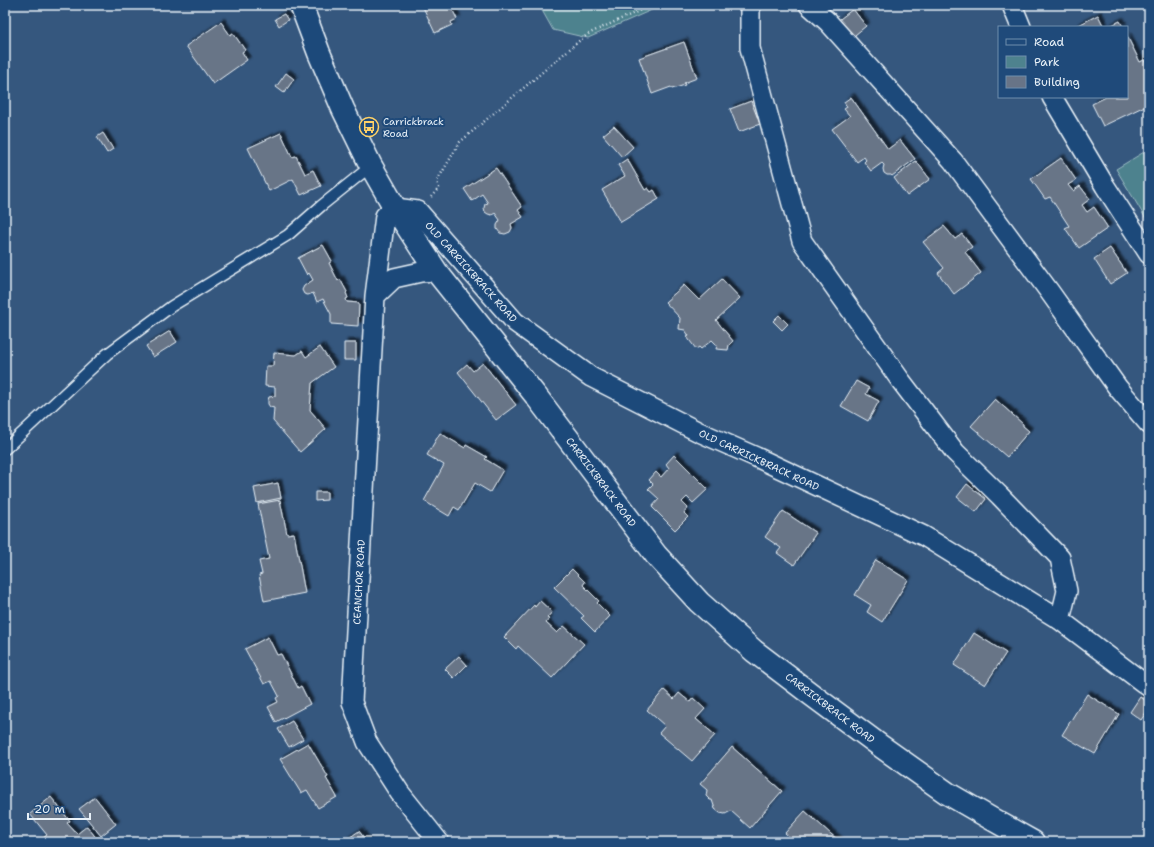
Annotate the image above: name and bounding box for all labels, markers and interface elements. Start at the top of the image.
legend [998,26,1128,98]
text: Road [1034,34,1065,50]
text: Park [1034,54,1060,70]
text: Building [1034,74,1080,90]
place label: Carrickbrack Road [383,115,444,140]
bus stop icon: Carrickbrack Road [358,116,380,138]
street label: OLD CARRICKBRACK ROAD [422,219,520,325]
street label: OLD CARRICKBRACK ROAD [697,426,822,494]
street label: CARRICKBRACK ROAD [563,435,639,530]
street label: CEANCHOR ROAD [350,539,368,625]
street label: CARRICKBRACK ROAD [783,670,878,746]
scale bar [28,795,90,821]
text: 20 m [34,801,65,817]

